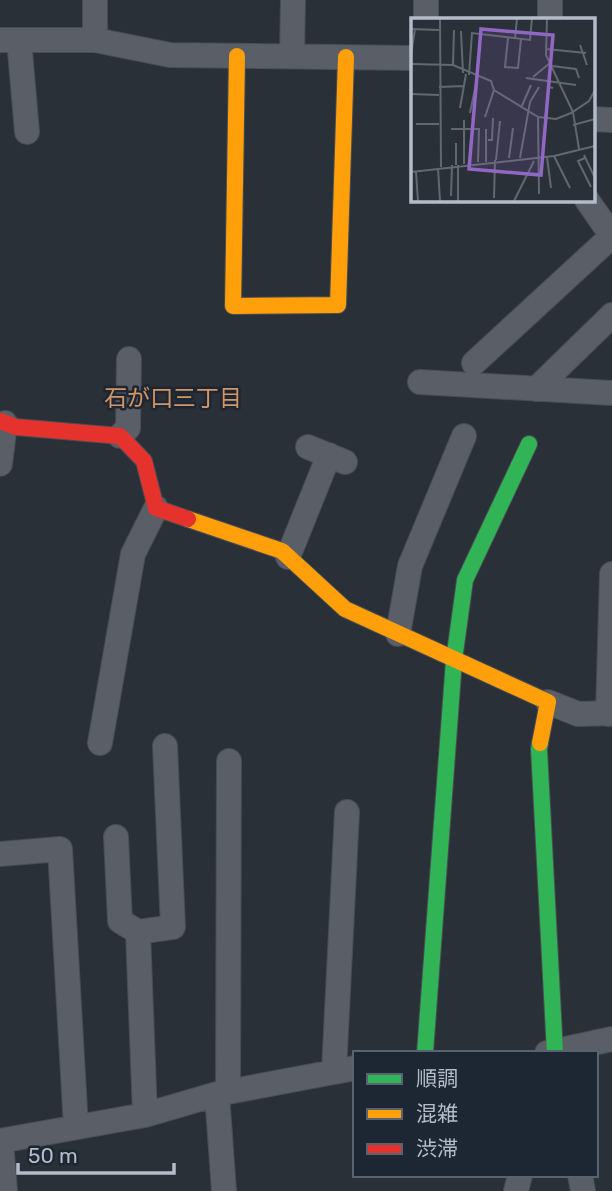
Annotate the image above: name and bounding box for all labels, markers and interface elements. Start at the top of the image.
inset map [411,18,594,201]
district label: 石が口三丁目 [104,384,242,412]
legend [353,1051,598,1177]
text: 順調 [416,1066,458,1091]
text: 混雑 [416,1101,458,1126]
scale bar [18,1132,173,1176]
text: 渋滞 [416,1136,458,1161]
text: 50 m [28,1143,78,1168]

